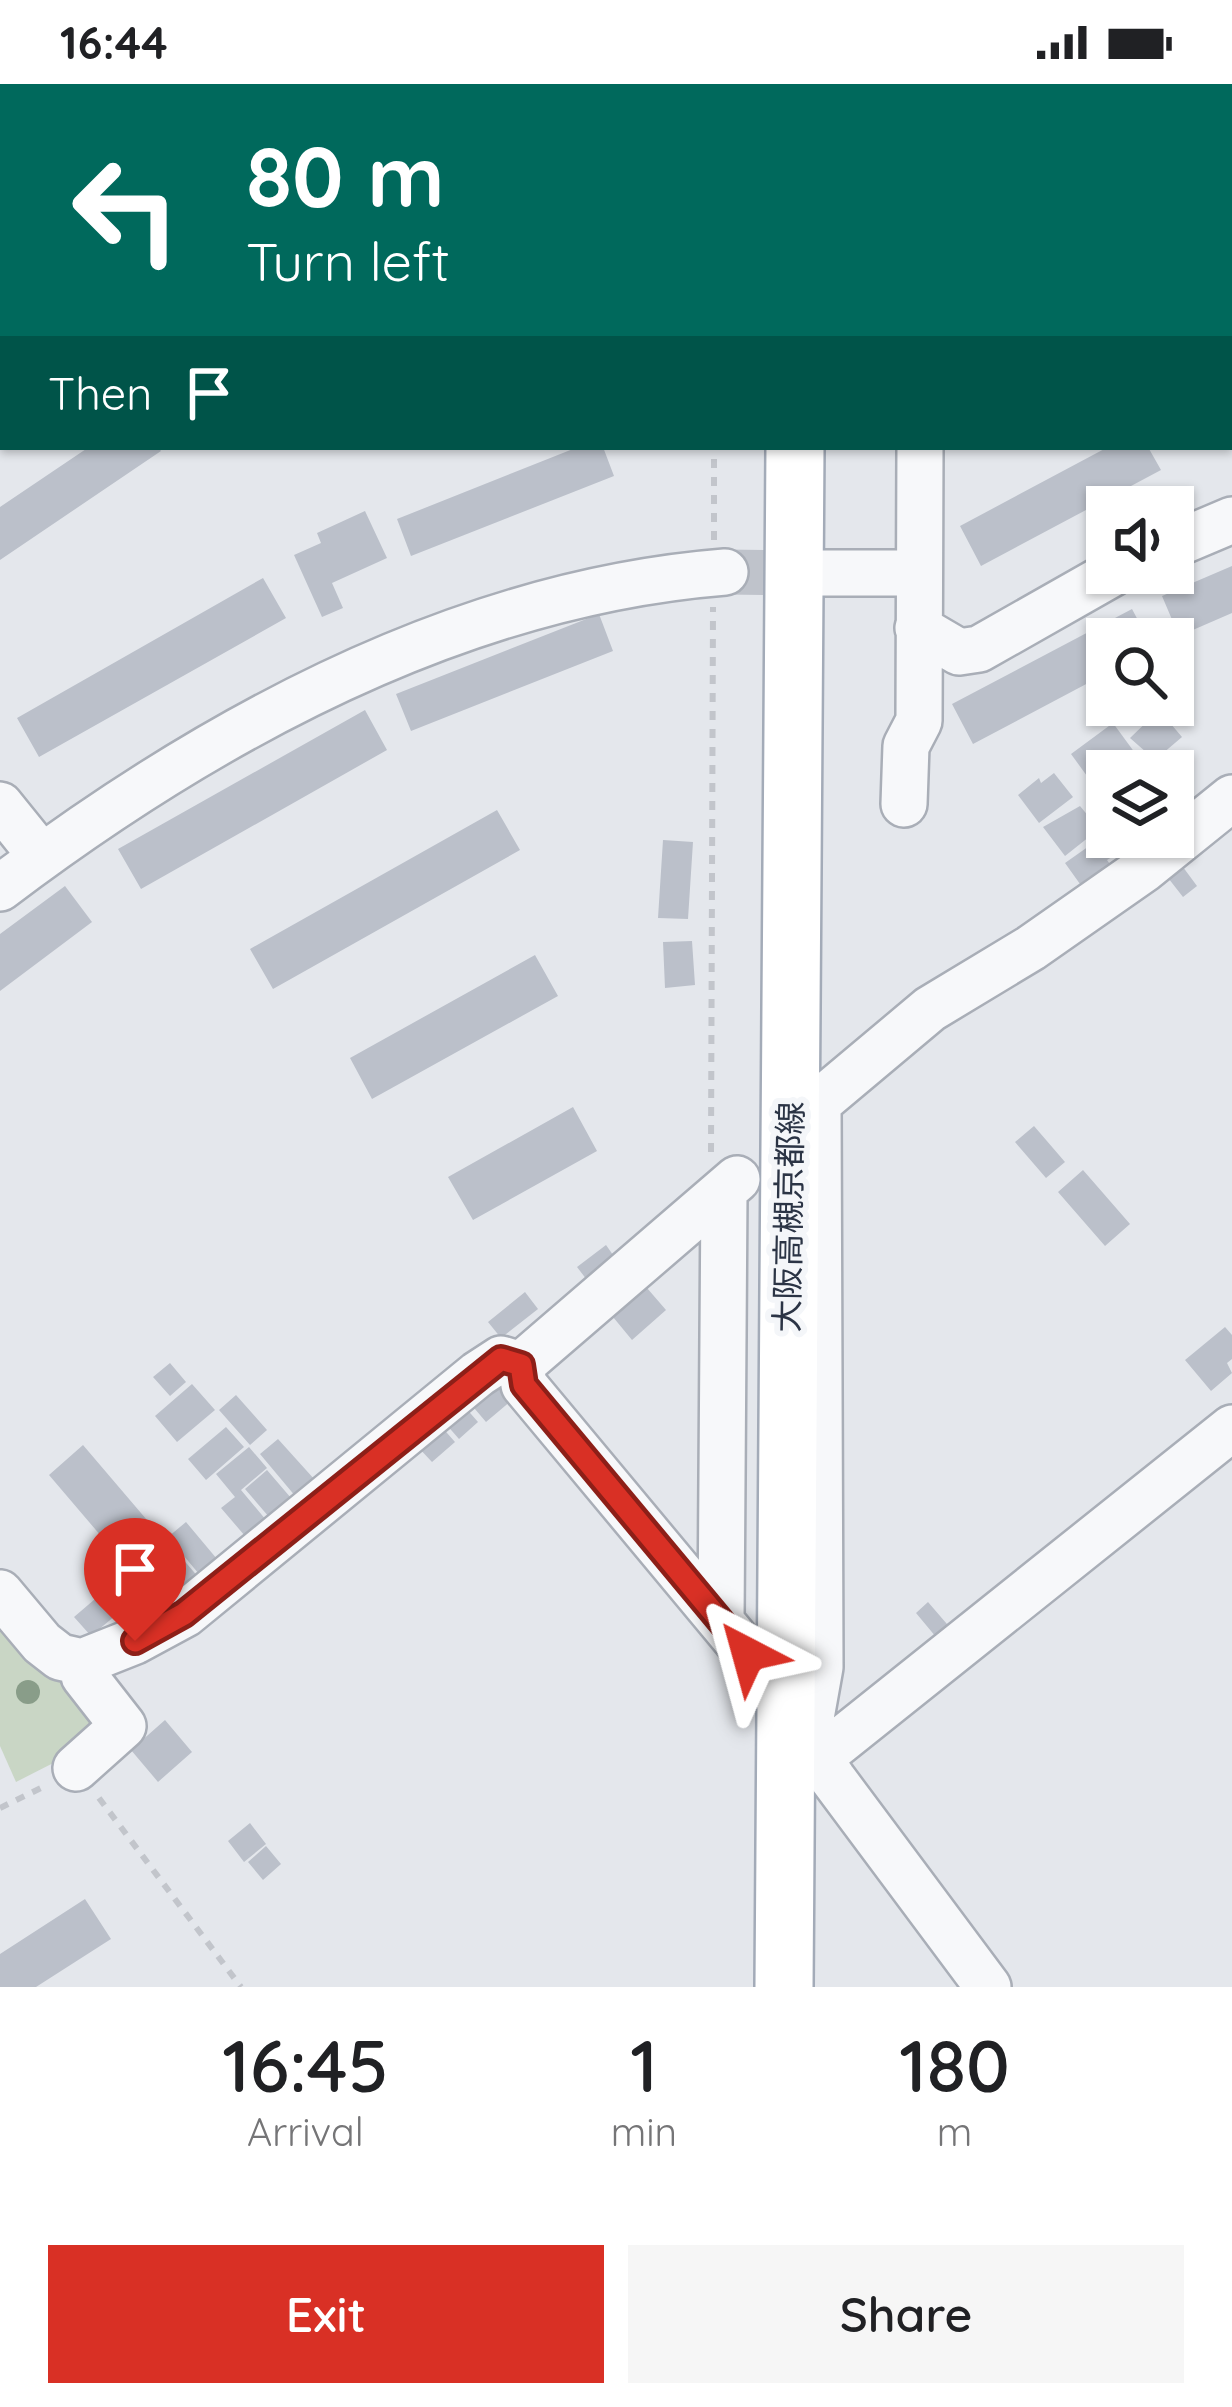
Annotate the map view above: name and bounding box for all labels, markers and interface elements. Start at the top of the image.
text: 16:44 [60,14,168,70]
text: 80 m [246,123,445,228]
icon: left [48,132,204,288]
text: Turn left [246,227,450,295]
icon: arrive [176,360,242,426]
text: Then [48,365,152,421]
map controls [1086,486,1194,858]
button: sound [1086,486,1194,594]
button: search [1086,618,1194,726]
button: layers [1086,750,1194,858]
street label: 大阪高槻京都線 [765,1101,811,1333]
pin [84,1518,186,1641]
icon: arrive [102,1536,168,1602]
position arrow [685,1591,811,1717]
text: 16:45 [222,2020,389,2110]
text: 1 [630,2020,658,2110]
text: 180 [899,2020,1010,2110]
text: Arrival [247,2107,364,2156]
text: min [611,2107,677,2156]
text: m [937,2107,972,2156]
button: Exit [48,2245,604,2383]
button: Share [628,2245,1184,2383]

